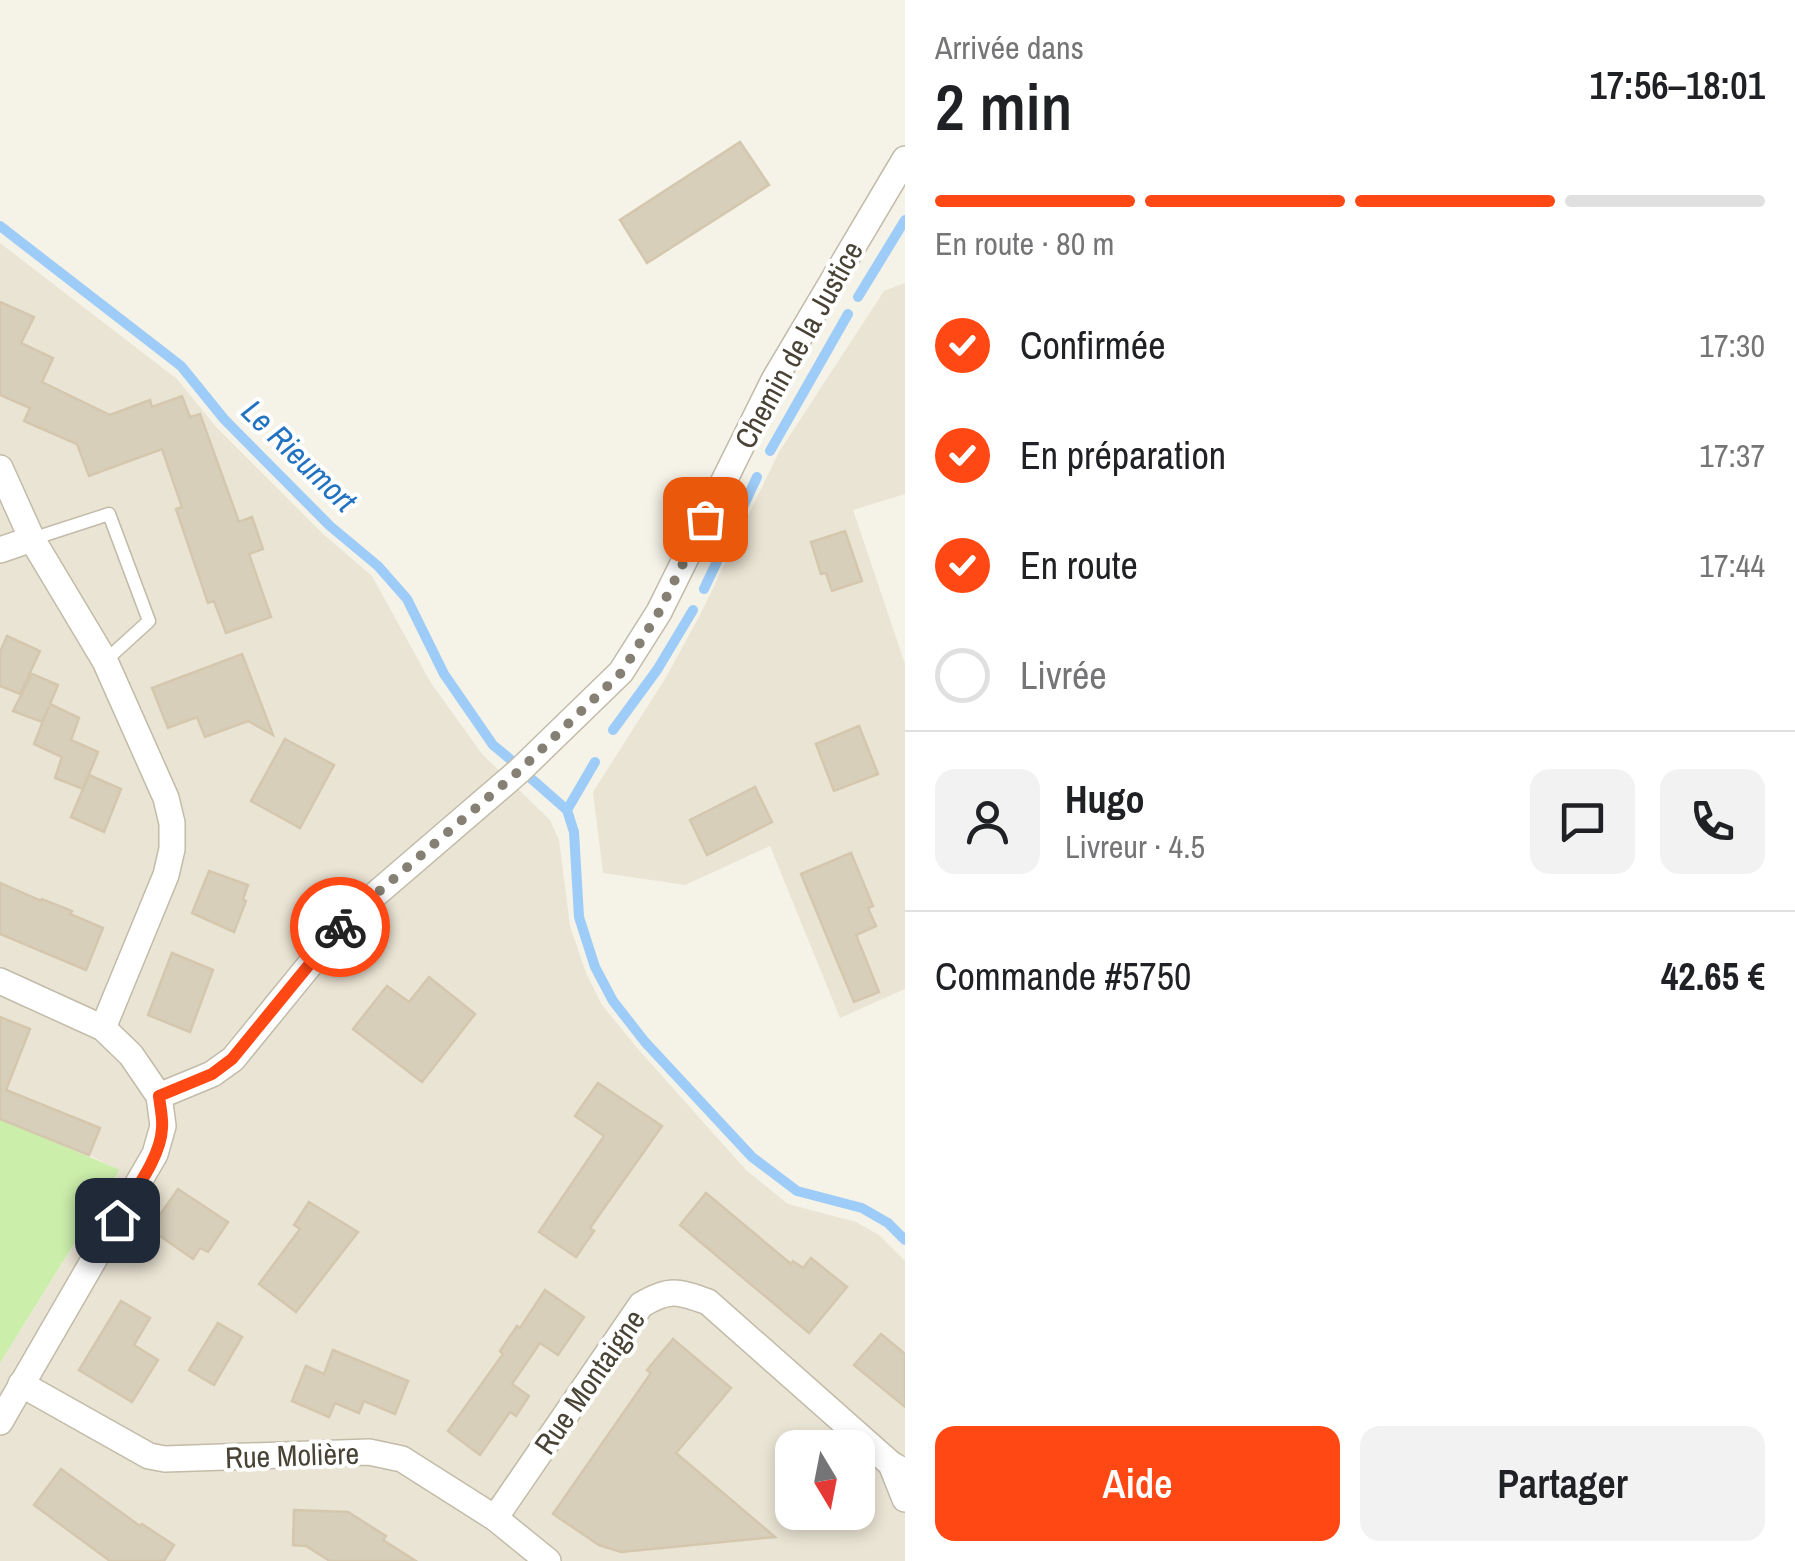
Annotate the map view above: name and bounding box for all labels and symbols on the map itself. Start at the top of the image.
street label: Chemin de la Justice [725,234,872,455]
water label: Le Rieumort [232,390,367,522]
pin [663,477,748,562]
courier [290,877,390,977]
pin [75,1178,160,1263]
street label: Rue Montaigne [525,1301,654,1462]
north arrow [775,1430,875,1530]
street label: Rue Molière [224,1433,360,1477]

